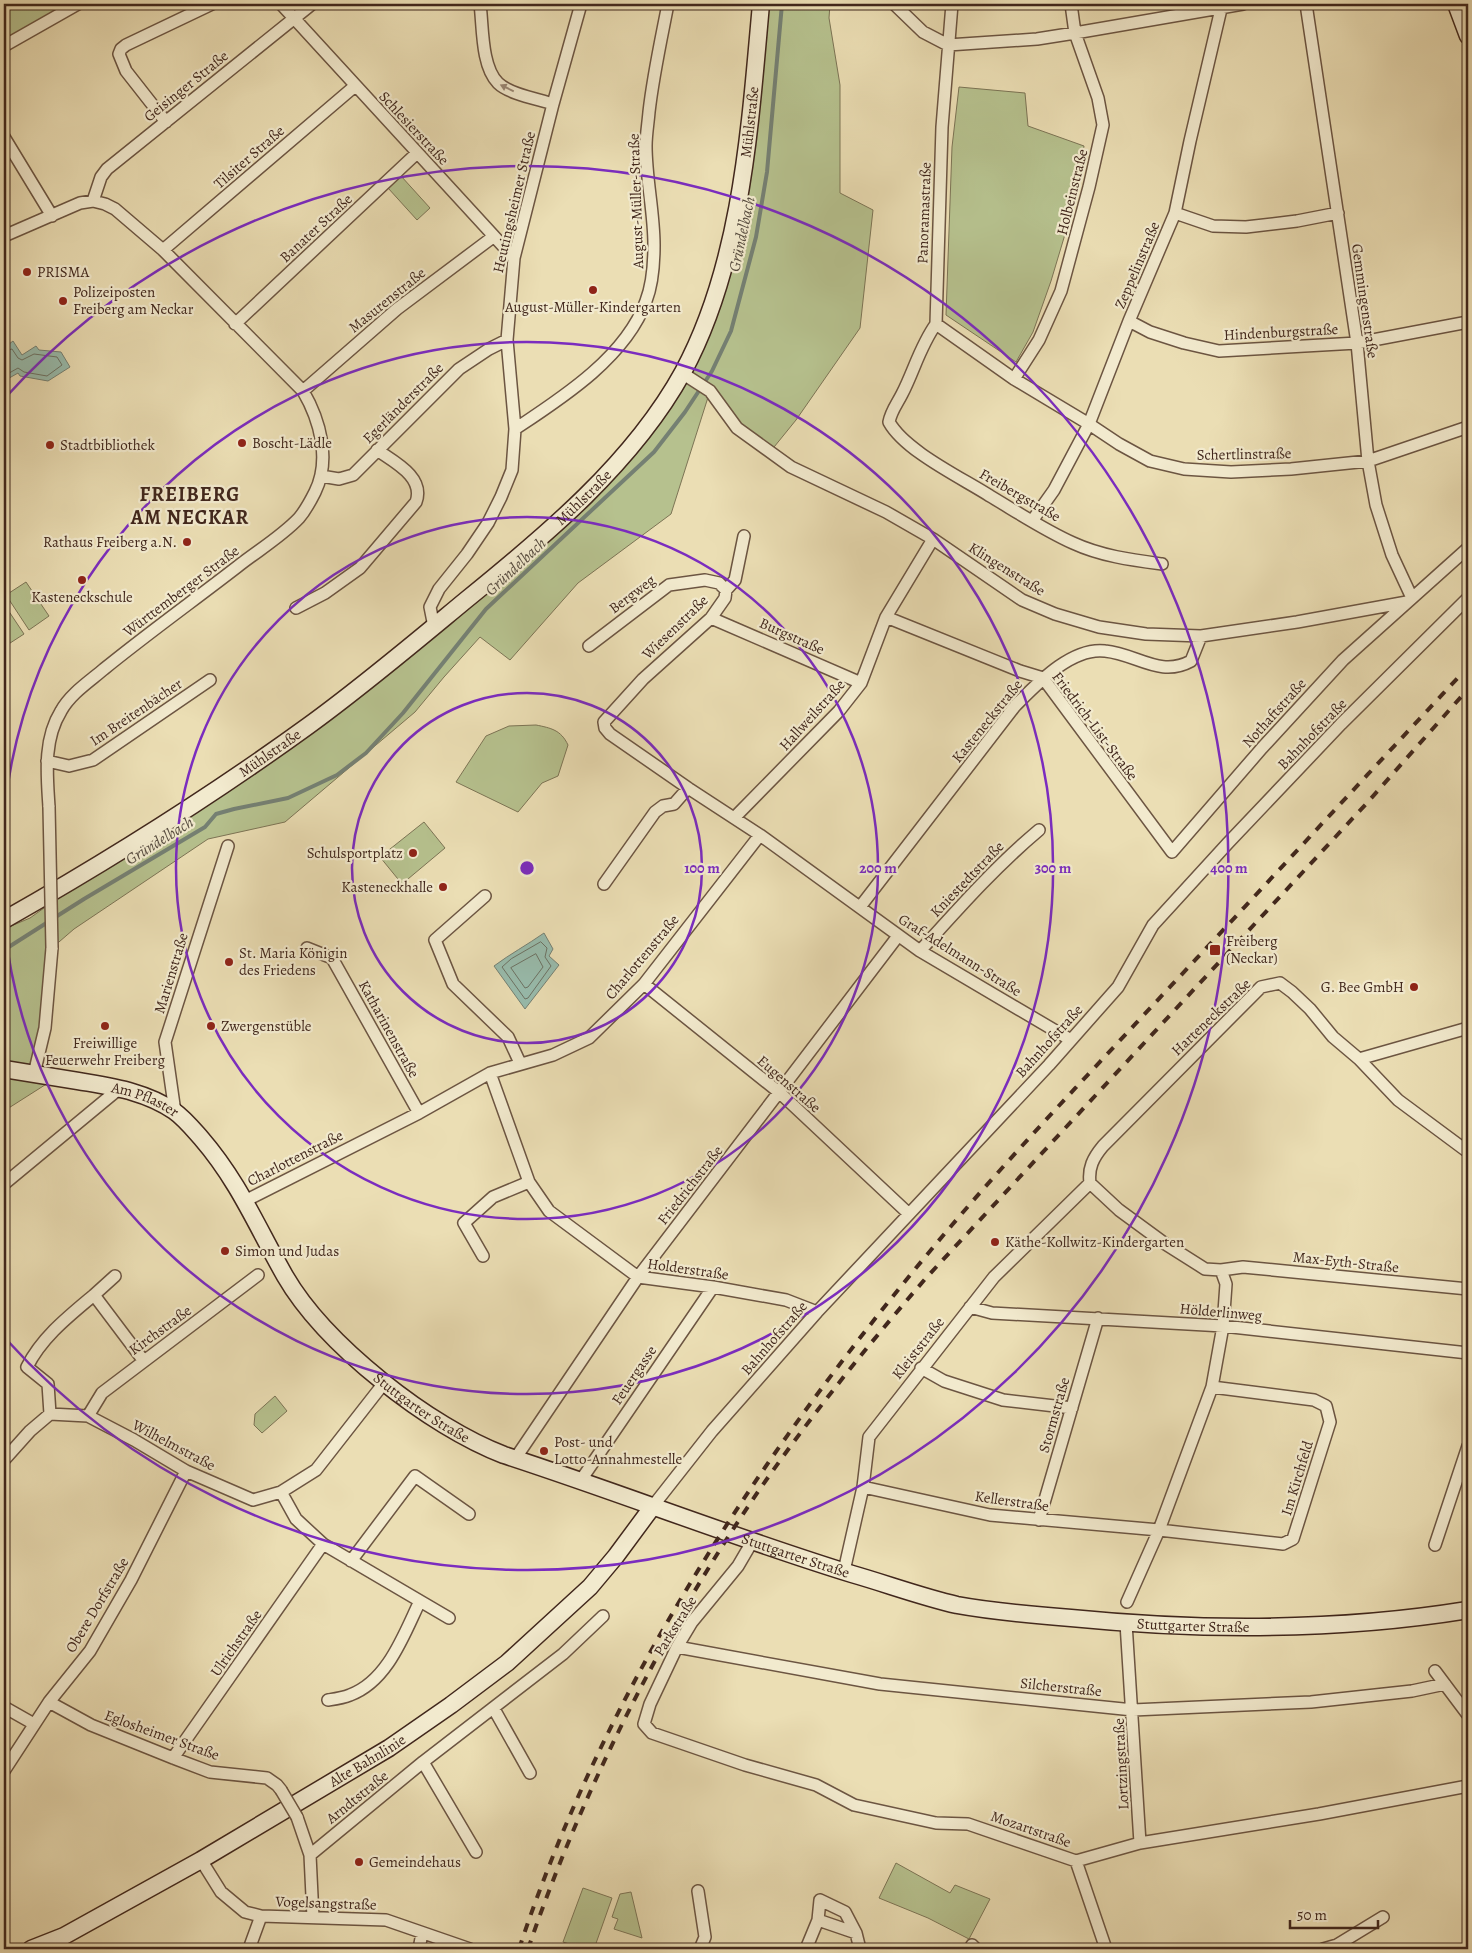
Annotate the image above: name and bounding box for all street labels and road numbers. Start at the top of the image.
street label: Geisinger Straße [140,46,233,126]
street label: Mühlstraße [735,85,764,159]
street label: Schlesierstraße [375,87,454,169]
street label: Tilsiter Straße [209,121,289,193]
street label: Heutingsheimer Straße [488,129,540,275]
street label: August-Müller-Straße [624,133,648,270]
street label: Holbeinstraße [1052,147,1092,237]
street label: Panoramastraße [912,161,936,264]
street label: Banater Straße [275,189,357,267]
street label: Zeppelinstraße [1110,218,1164,312]
street label: Gemmingenstraße [1347,242,1383,360]
street label: Masurenstraße [344,263,430,337]
street label: Hindenburgstraße [1223,319,1339,345]
street label: Egerländerstraße [358,358,448,448]
street label: Schertlinstraße [1196,443,1292,465]
street label: Freibergstraße [976,464,1065,526]
street label: Mühlstraße [551,465,616,530]
street label: Klingenstraße [965,537,1049,601]
street label: Württemberger Straße [118,541,243,642]
street label: Bergweg [605,570,660,618]
street label: Wiesenstraße [637,590,713,664]
street label: Burgstraße [756,613,828,659]
street label: Friedrich-List-Straße [1048,668,1143,785]
street label: Im Breitenbächer [86,674,186,750]
street label: Nothaftstraße [1238,674,1311,752]
street label: Hallweilstraße [775,675,850,755]
street label: Kasteneckstraße [947,675,1027,767]
street label: Bahnhofstraße [1273,694,1351,774]
street label: Mühlstraße [235,724,305,782]
street label: Kniestedtstraße [926,836,1009,921]
street label: Graf-Adelmann-Straße [895,909,1026,1001]
street label: Charlottenstraße [601,910,684,1004]
street label: Marienstraße [149,930,193,1016]
street label: Harteneckstraße [1167,974,1255,1060]
street label: Katharinenstraße [354,977,424,1082]
street label: Bahnhofstraße [1011,1000,1087,1082]
street label: Eugenstraße [753,1051,825,1117]
street label: Am Pflaster [109,1077,184,1122]
street label: Charlottenstraße [244,1125,347,1191]
street label: Friedrichstraße [653,1141,727,1229]
street label: Max-Eyth-Straße [1292,1246,1400,1278]
street label: Holderstraße [646,1253,730,1285]
street label: Bahnhofstraße [736,1297,812,1379]
street label: Hölderlinweg [1179,1298,1264,1326]
street label: Kirchstraße [125,1300,196,1359]
street label: Kleiststraße [887,1312,949,1383]
street label: Feuergasse [607,1341,661,1409]
street label: Stuttgarter Straße [369,1368,473,1448]
street label: Stormstraße [1034,1375,1074,1455]
street label: Wilhelmstraße [128,1414,219,1475]
street label: Im Kirchfeld [1276,1437,1318,1518]
street label: Kellerstraße [974,1486,1051,1516]
street label: Stuttgarter Straße [739,1528,852,1583]
street label: Obere Dorfstraße [61,1553,133,1656]
street label: Parkstraße [649,1592,701,1660]
street label: Ulrichstraße [206,1605,267,1680]
street label: Stuttgarter Straße [1136,1613,1250,1637]
street label: Silcherstraße [1019,1673,1103,1701]
street label: Eglosheimer Straße [102,1705,222,1765]
street label: Lortzingstraße [1109,1717,1133,1810]
street label: Alte Bahnlinie [325,1729,410,1792]
street label: Arndtstraße [321,1766,392,1829]
street label: Mozartstraße [988,1806,1074,1852]
street label: Vogelsangstraße [274,1891,377,1915]

